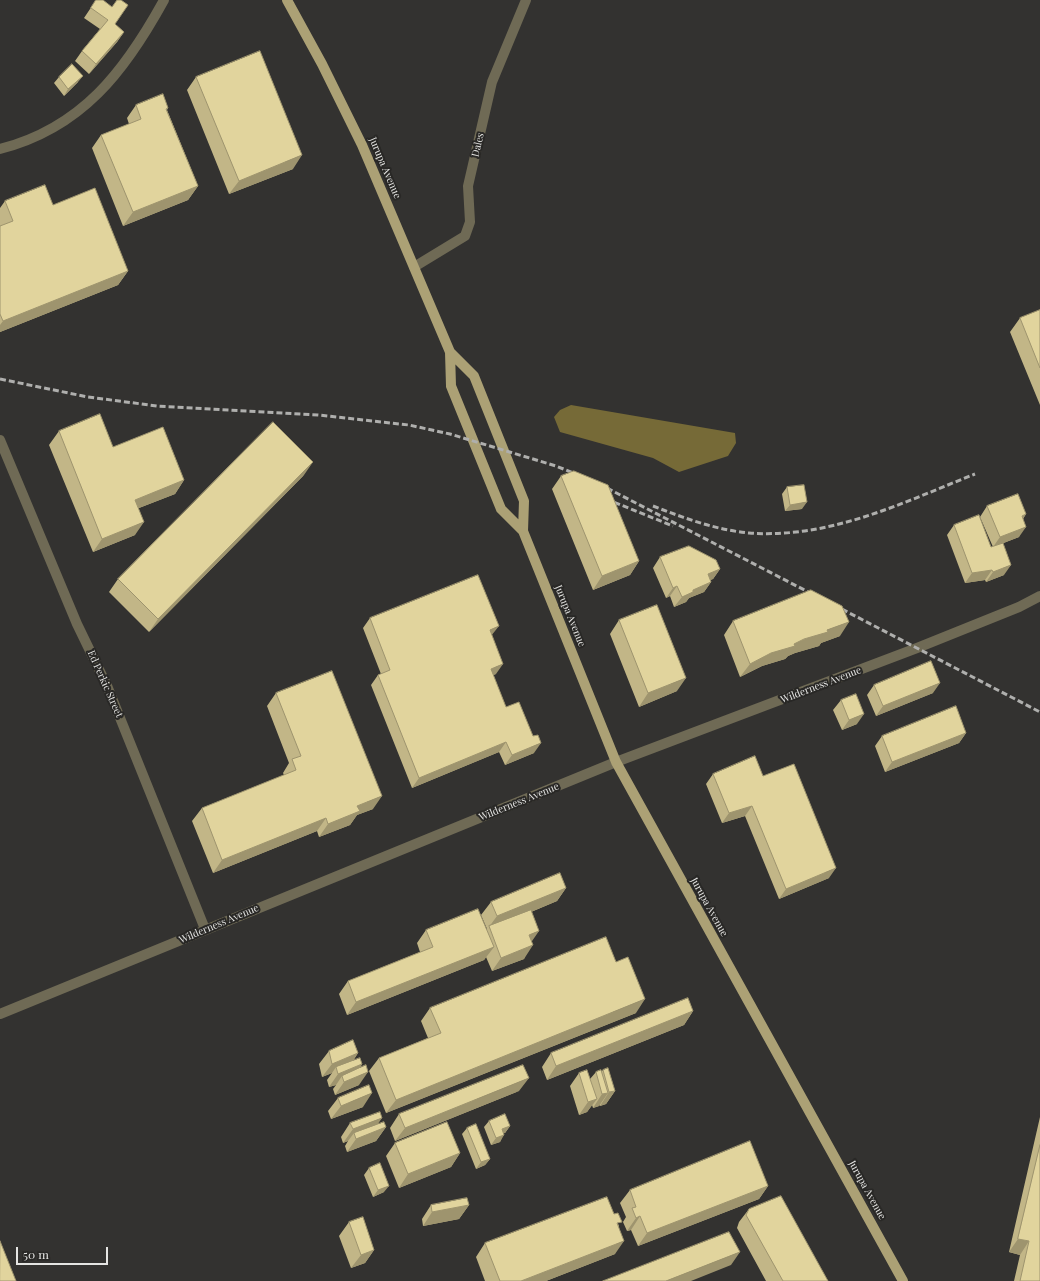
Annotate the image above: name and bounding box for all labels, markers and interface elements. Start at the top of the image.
street label: Dales [469,132,487,158]
street label: Jurupa Avenue [367,136,403,200]
street label: Jurupa Avenue [552,583,588,649]
street label: Ed Perkic Street [85,649,125,719]
street label: Wilderness Avenue [779,664,863,706]
street label: Wilderness Avenue [477,780,561,824]
street label: Jurupa Avenue [688,875,730,939]
street label: Wilderness Avenue [177,902,261,946]
street label: Jurupa Avenue [846,1158,888,1222]
scale bar [18,1239,110,1265]
text: 50 m [23,1246,49,1262]

